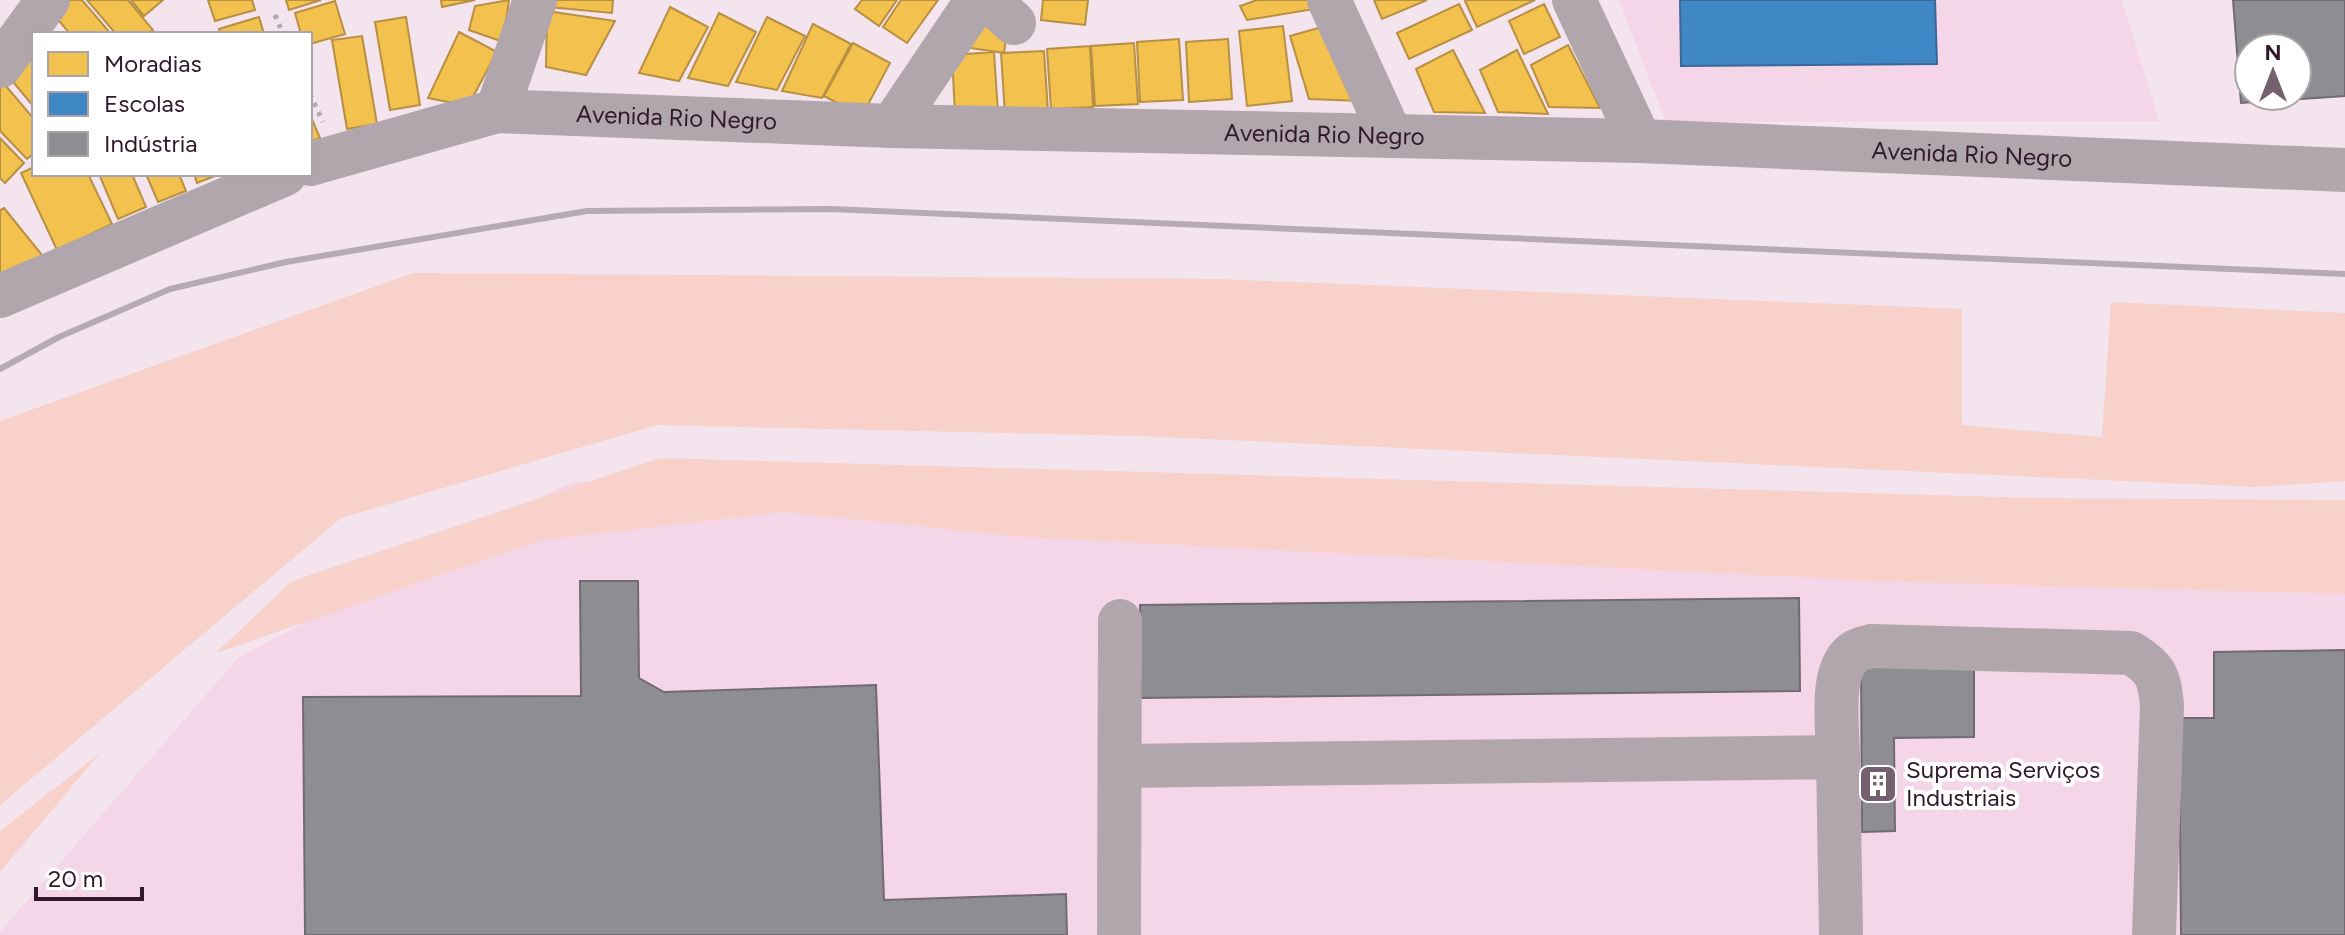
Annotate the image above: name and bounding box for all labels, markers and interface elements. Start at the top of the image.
legend [32,32,312,176]
north arrow [2233,32,2313,112]
text: N [2264,39,2282,66]
text: Moradias [104,49,202,78]
text: Escolas [104,89,185,118]
street label: Avenida Rio Negro [576,99,777,136]
street label: Avenida Rio Negro [1224,118,1425,151]
text: Indústria [104,129,198,158]
street label: Avenida Rio Negro [1871,136,2073,173]
place label: Suprema Serviços Industriais [1906,755,2100,812]
building icon: Suprema Serviços Industriais [1857,763,1899,805]
scale bar [36,851,142,901]
text: 20 m [48,864,103,893]

